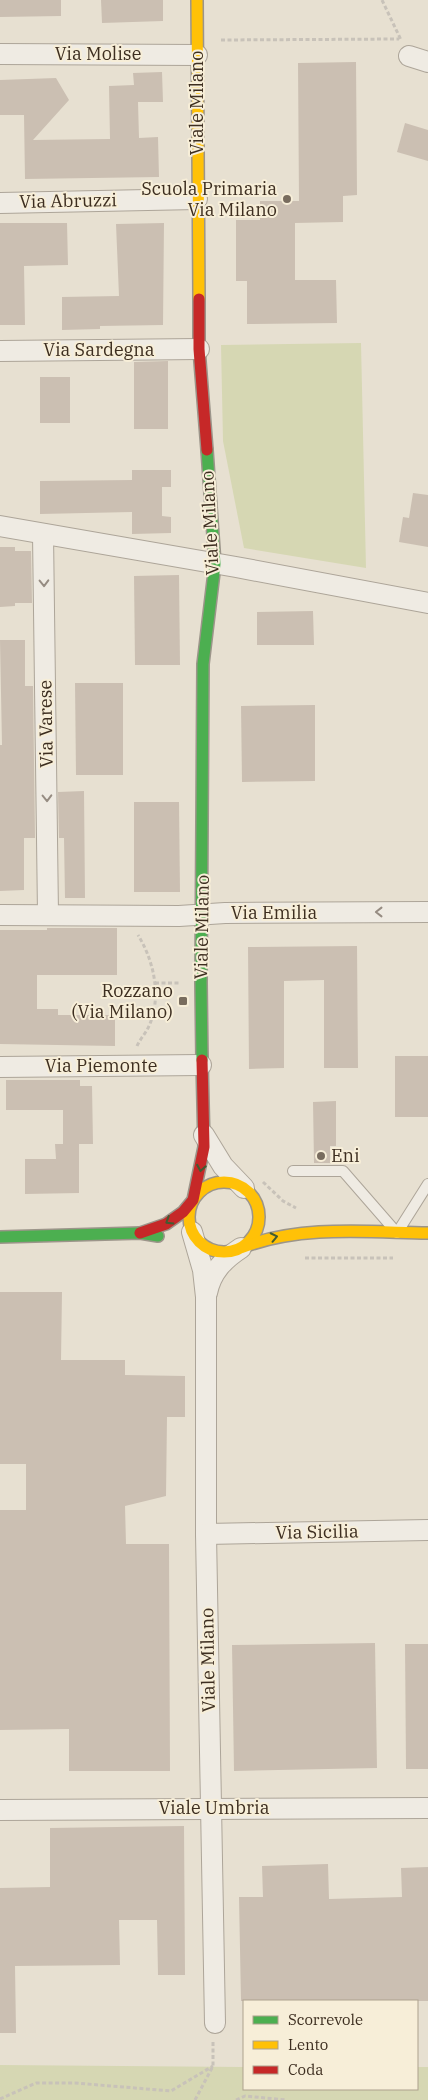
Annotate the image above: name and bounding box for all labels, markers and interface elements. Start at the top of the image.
street label: Via Molise [55,42,141,65]
street label: Viale Milano [185,51,208,155]
place label: Scuola Primaria Via Milano [141,177,277,221]
street label: Via Abruzzi [19,188,117,213]
marker: Scuola Primaria Via Milano [281,193,293,205]
street label: Via Sardegna [43,338,155,361]
street label: Viale Milano [195,470,224,576]
one-way arrow [39,579,50,587]
street label: Via Varese [33,680,58,768]
one-way arrow [42,794,52,802]
street label: Viale Milano [189,875,214,979]
street label: Via Emilia [231,901,317,924]
one-way arrow [375,907,383,917]
place label: Rozzano (Via Milano) [71,979,173,1023]
marker: Rozzano (Via Milano) [177,995,189,1007]
street label: Via Piemonte [45,1054,157,1077]
place label: Eni [331,1144,360,1167]
marker: Eni [315,1150,327,1162]
one-way arrow [196,1163,206,1172]
one-way arrow [166,1214,175,1224]
one-way arrow [270,1232,279,1243]
street label: Via Sicilia [275,1519,359,1544]
street label: Viale Milano [195,1608,220,1712]
street label: Viale Umbria [159,1796,270,1819]
legend [243,2000,418,2090]
text: Scorrevole [288,2010,363,2029]
text: Lento [288,2035,328,2054]
text: Coda [288,2060,324,2079]

